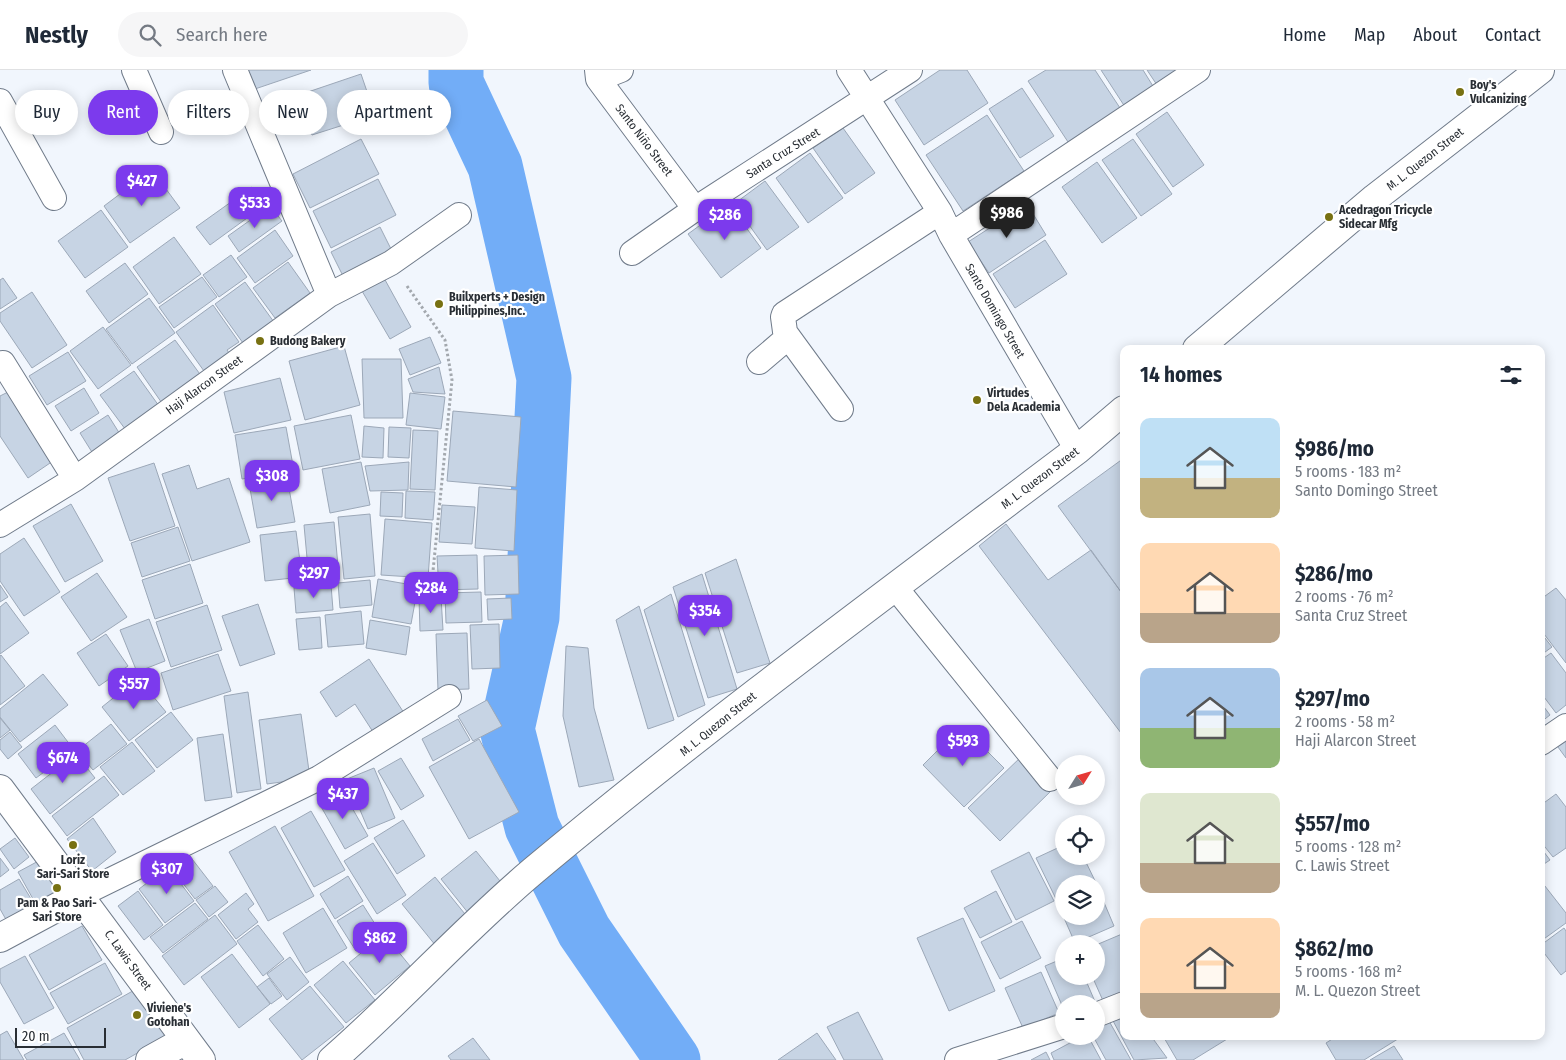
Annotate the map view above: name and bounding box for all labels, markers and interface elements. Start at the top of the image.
search box [118,12,468,57]
text: Nestly [25,21,88,49]
icon: search [136,21,164,49]
text: Search here [176,23,268,46]
text: Home [1283,24,1326,46]
text: Map [1354,24,1385,46]
text: About [1413,24,1457,46]
text: Contact [1485,24,1541,46]
place label: Boy's Vulcanizing [1469,78,1526,106]
marker: Boy's Vulcanizing [1454,86,1466,98]
chip: Buy [15,90,78,135]
chip: Rent [88,90,158,135]
chip: Filters [168,90,249,135]
chip: New [259,90,327,135]
chip: Apartment [337,90,451,135]
street label: Santo Niño Street [612,101,676,179]
street label: Santa Cruz Street [744,125,822,181]
street label: M. L. Quezon Street [1384,125,1466,193]
pin: $427 [112,164,172,207]
text: $427 [127,171,157,190]
pin: $533 [225,186,285,229]
text: $533 [240,193,270,212]
pin: $986 [977,196,1037,239]
pin: $286 [695,198,755,241]
text: $986 [991,203,1023,222]
place label: Acedragon Tricycle Sidecar Mfg [1338,203,1432,231]
text: $286 [709,205,741,224]
marker: Acedragon Tricycle Sidecar Mfg [1323,211,1335,223]
street label: Santo Domingo Street [962,261,1028,361]
place label: Builxperts + Design Philippines,Inc. [449,290,545,318]
marker: Builxperts + Design Philippines,Inc. [433,298,445,310]
place label: Budong Bakery [270,334,346,348]
marker: Budong Bakery [254,335,266,347]
street label: Haji Alarcon Street [163,353,245,417]
icon: filters [1497,361,1525,389]
text: 14 homes [1140,362,1222,388]
place label: Virtudes Dela Academia [986,386,1060,414]
marker: Virtudes Dela Academia [971,394,983,406]
text: $986/mo [1295,436,1374,462]
icon: home [1180,438,1240,498]
street label: M. L. Quezon Street [998,444,1082,512]
pin: $308 [242,460,302,502]
text: 5 rooms · 183 m² [1295,462,1401,481]
text: $308 [256,466,288,485]
text: Santo Domingo Street [1295,481,1438,500]
pin: $297 [284,556,344,599]
text: $286/mo [1295,561,1373,587]
text: $297 [299,563,329,582]
icon: home [1180,563,1240,623]
pin: $284 [401,572,461,614]
text: $284 [415,578,447,597]
text: 2 rooms · 76 m² [1295,587,1394,606]
pin: $354 [675,594,735,637]
text: $354 [689,601,721,620]
text: Santa Cruz Street [1295,606,1407,625]
pin: $557 [104,668,164,710]
text: $557 [119,674,149,693]
text: $297/mo [1295,686,1370,712]
icon: home [1180,688,1240,748]
street label: M. L. Quezon Street [677,689,759,759]
text: 2 rooms · 58 m² [1295,712,1395,731]
pin: $593 [933,724,993,767]
text: $593 [947,731,979,750]
text: Haji Alarcon Street [1295,731,1416,750]
pin: $674 [33,742,93,784]
text: $674 [48,748,78,767]
north arrow [1055,755,1105,805]
map controls [1055,755,1105,1045]
pin: $437 [313,778,373,820]
text: $437 [328,784,358,803]
text: $557/mo [1295,811,1370,837]
icon: home [1180,813,1240,873]
button: locate [1055,815,1105,865]
text: 5 rooms · 128 m² [1295,837,1401,856]
marker: Loriz Sari-Sari Store [67,839,79,851]
pin: $307 [137,852,197,895]
place label: Loriz Sari-Sari Store [37,853,109,881]
text: C. Lawis Street [1295,856,1389,875]
text: $307 [152,859,182,878]
button: layers [1055,875,1105,925]
marker: Pam & Pao Sari- Sari Store [51,882,63,894]
place label: Pam & Pao Sari- Sari Store [17,896,97,924]
pin: $862 [350,922,410,964]
street label: C. Lawis Street [102,927,155,993]
text: $862 [364,928,396,947]
button: + [1055,935,1105,985]
text: $862/mo [1295,936,1374,962]
icon: home [1180,938,1240,998]
text: 5 rooms · 168 m² [1295,962,1402,981]
text: M. L. Quezon Street [1295,981,1420,1000]
button: − [1055,995,1105,1045]
place label: Viviene's Gotohan [146,1001,192,1029]
marker: Viviene's Gotohan [131,1009,143,1021]
scale bar [15,1025,106,1048]
text: 20 m [22,1028,50,1045]

